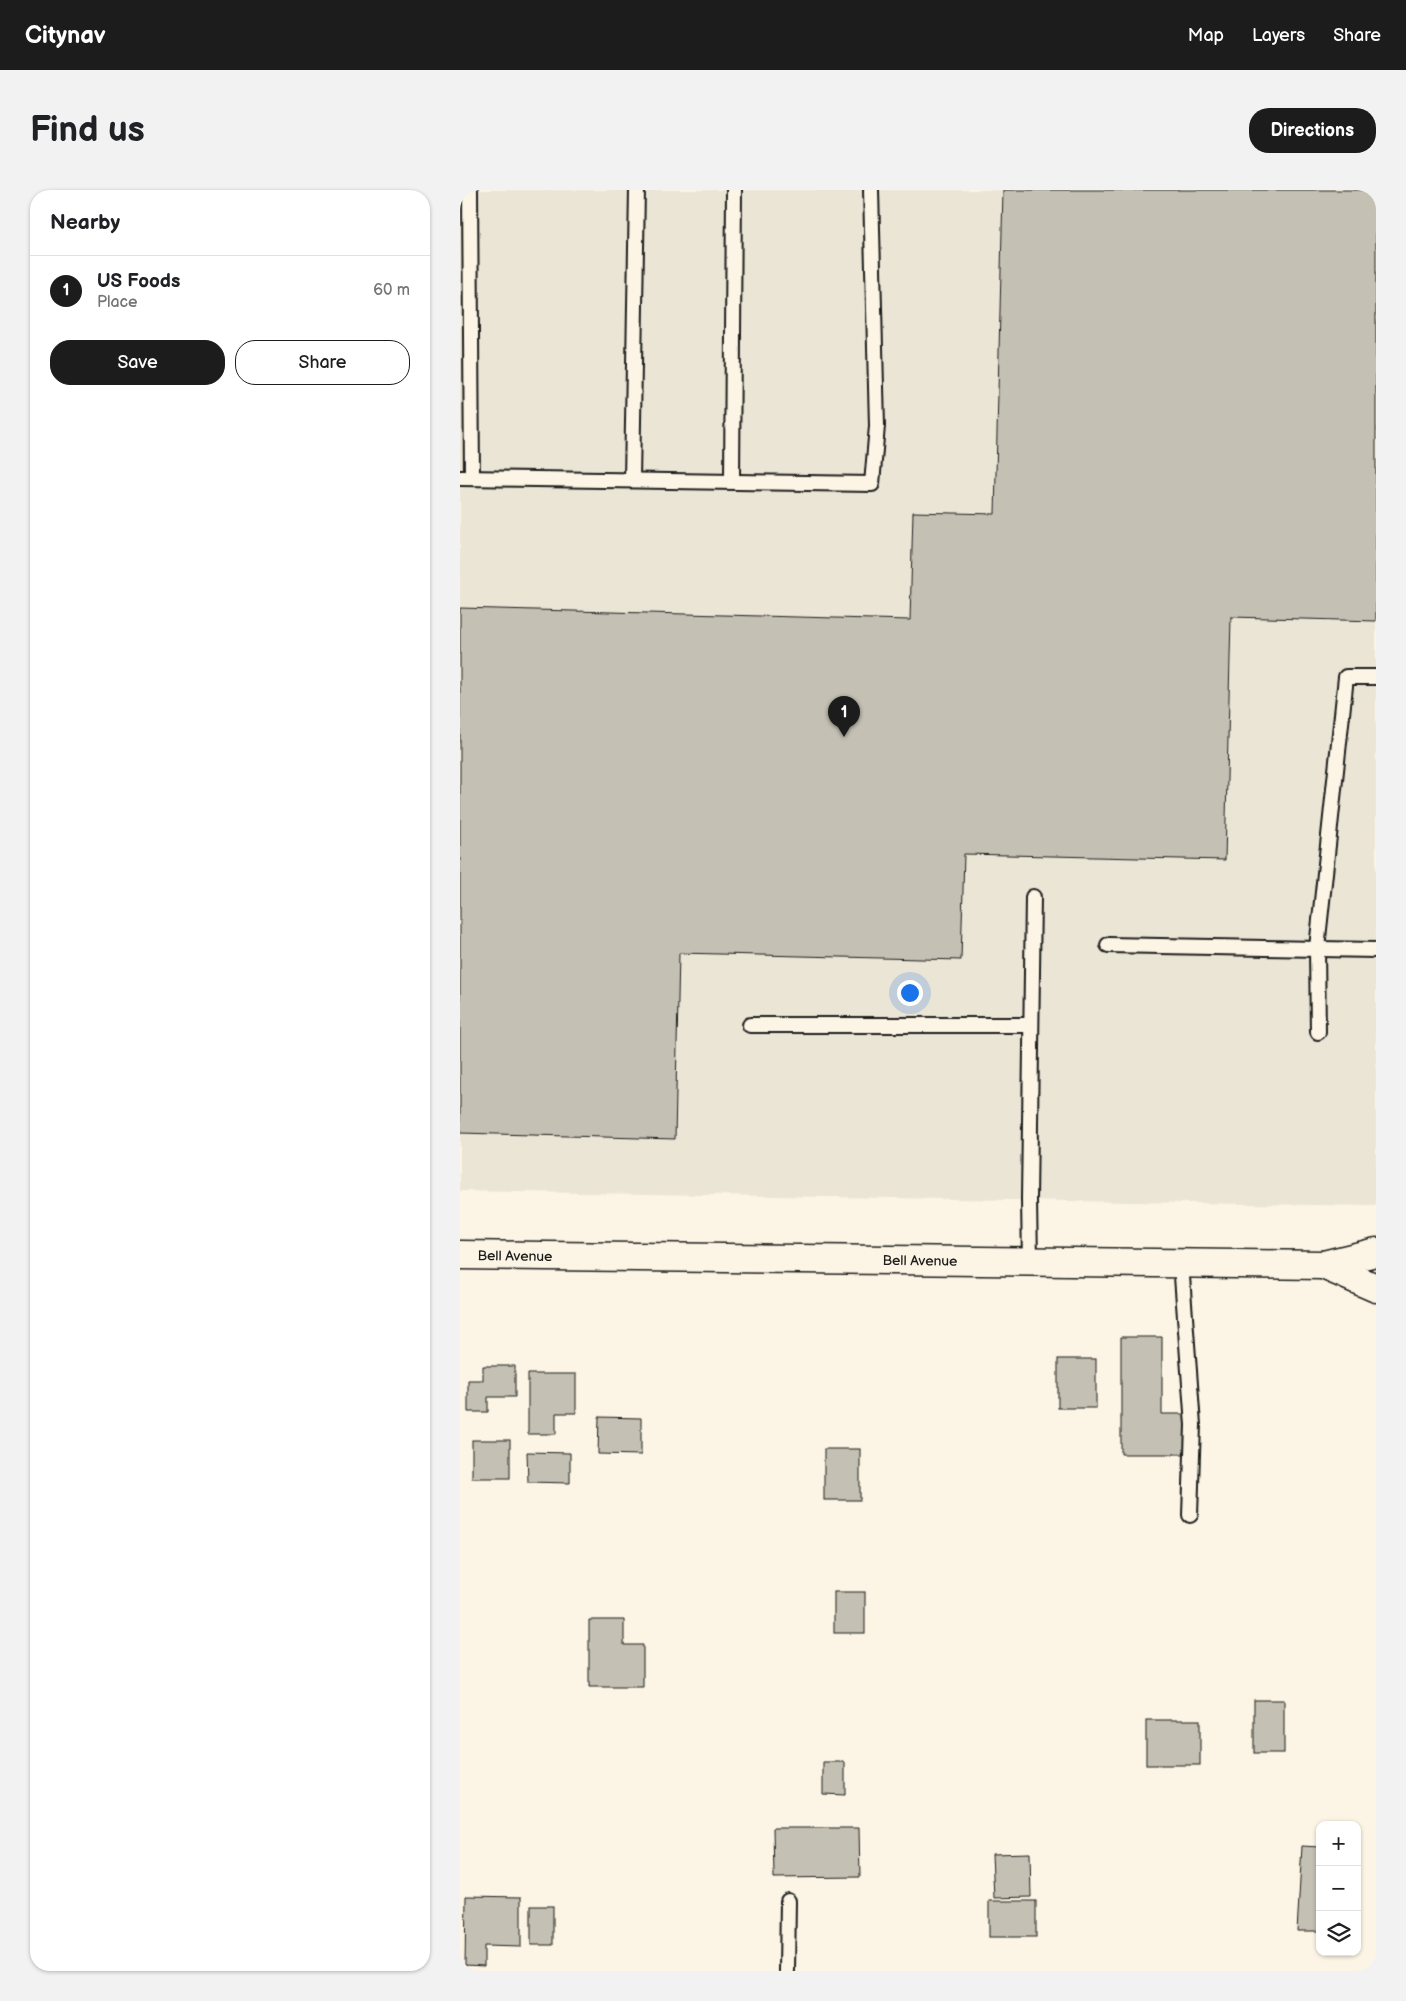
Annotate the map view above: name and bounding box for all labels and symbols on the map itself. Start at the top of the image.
pin: 1 [828,696,860,737]
your location [897,980,923,1006]
street label: Bell Avenue [477,1247,553,1265]
street label: Bell Avenue [882,1252,958,1270]

